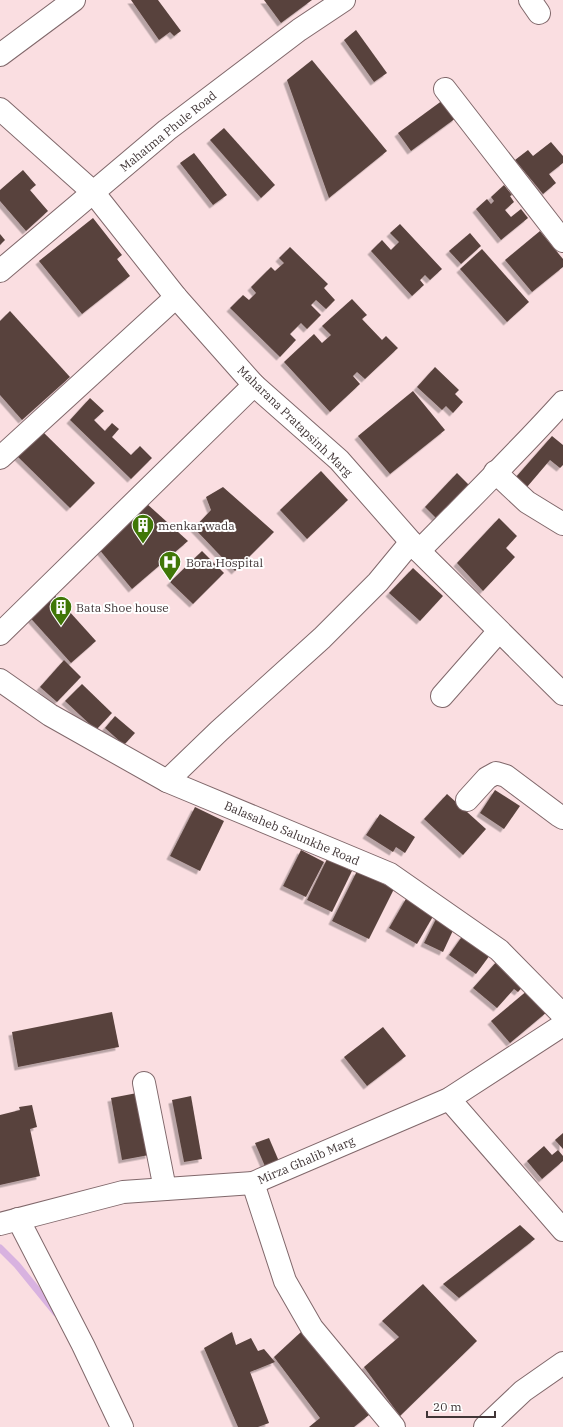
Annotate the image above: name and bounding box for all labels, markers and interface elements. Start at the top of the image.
street label: Mahatma Phule Road [117,87,219,175]
street label: Maharana Pratapsinh Marg [235,362,356,480]
building icon: menkar wada [130,512,156,545]
place label: menkar wada [158,518,235,533]
hospital icon: Bora Hospital [157,549,183,582]
place label: Bora Hospital [186,555,263,570]
building icon: Bata Shoe house [48,594,74,627]
place label: Bata Shoe house [76,600,169,615]
street label: Balasaheb Salunkhe Road [222,798,362,868]
street label: Mirza Ghalib Marg [255,1133,357,1187]
scale bar [427,1393,495,1419]
text: 20 m [433,1399,462,1414]

